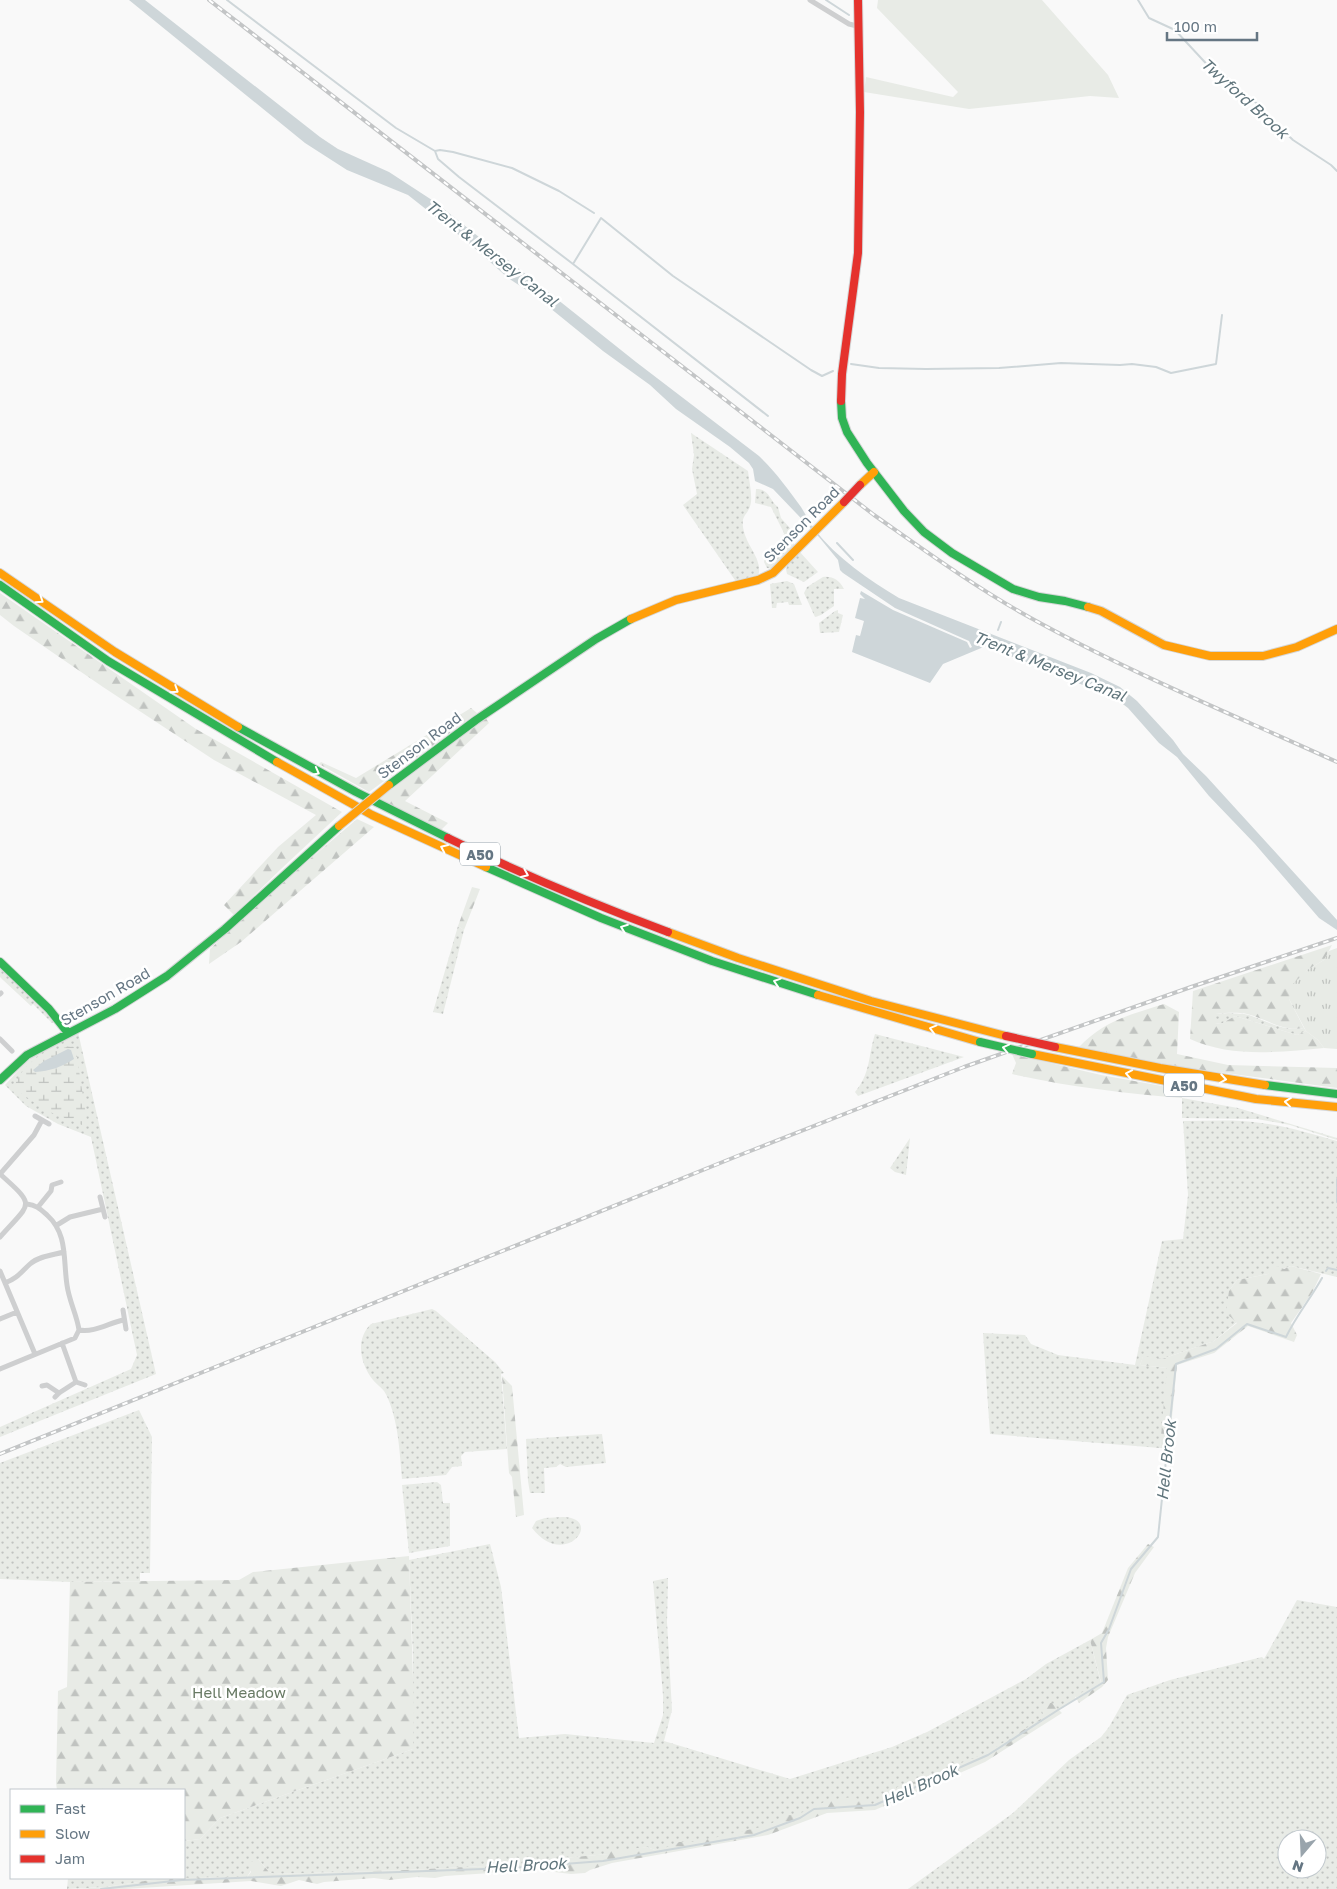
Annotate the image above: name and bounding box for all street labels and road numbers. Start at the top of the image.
street label: Stenson Road [759,482,843,566]
street label: Stenson Road [374,708,464,782]
road number: A50 [460,842,500,866]
street label: Stenson Road [57,963,153,1029]
road number: A50 [1164,1074,1204,1096]

